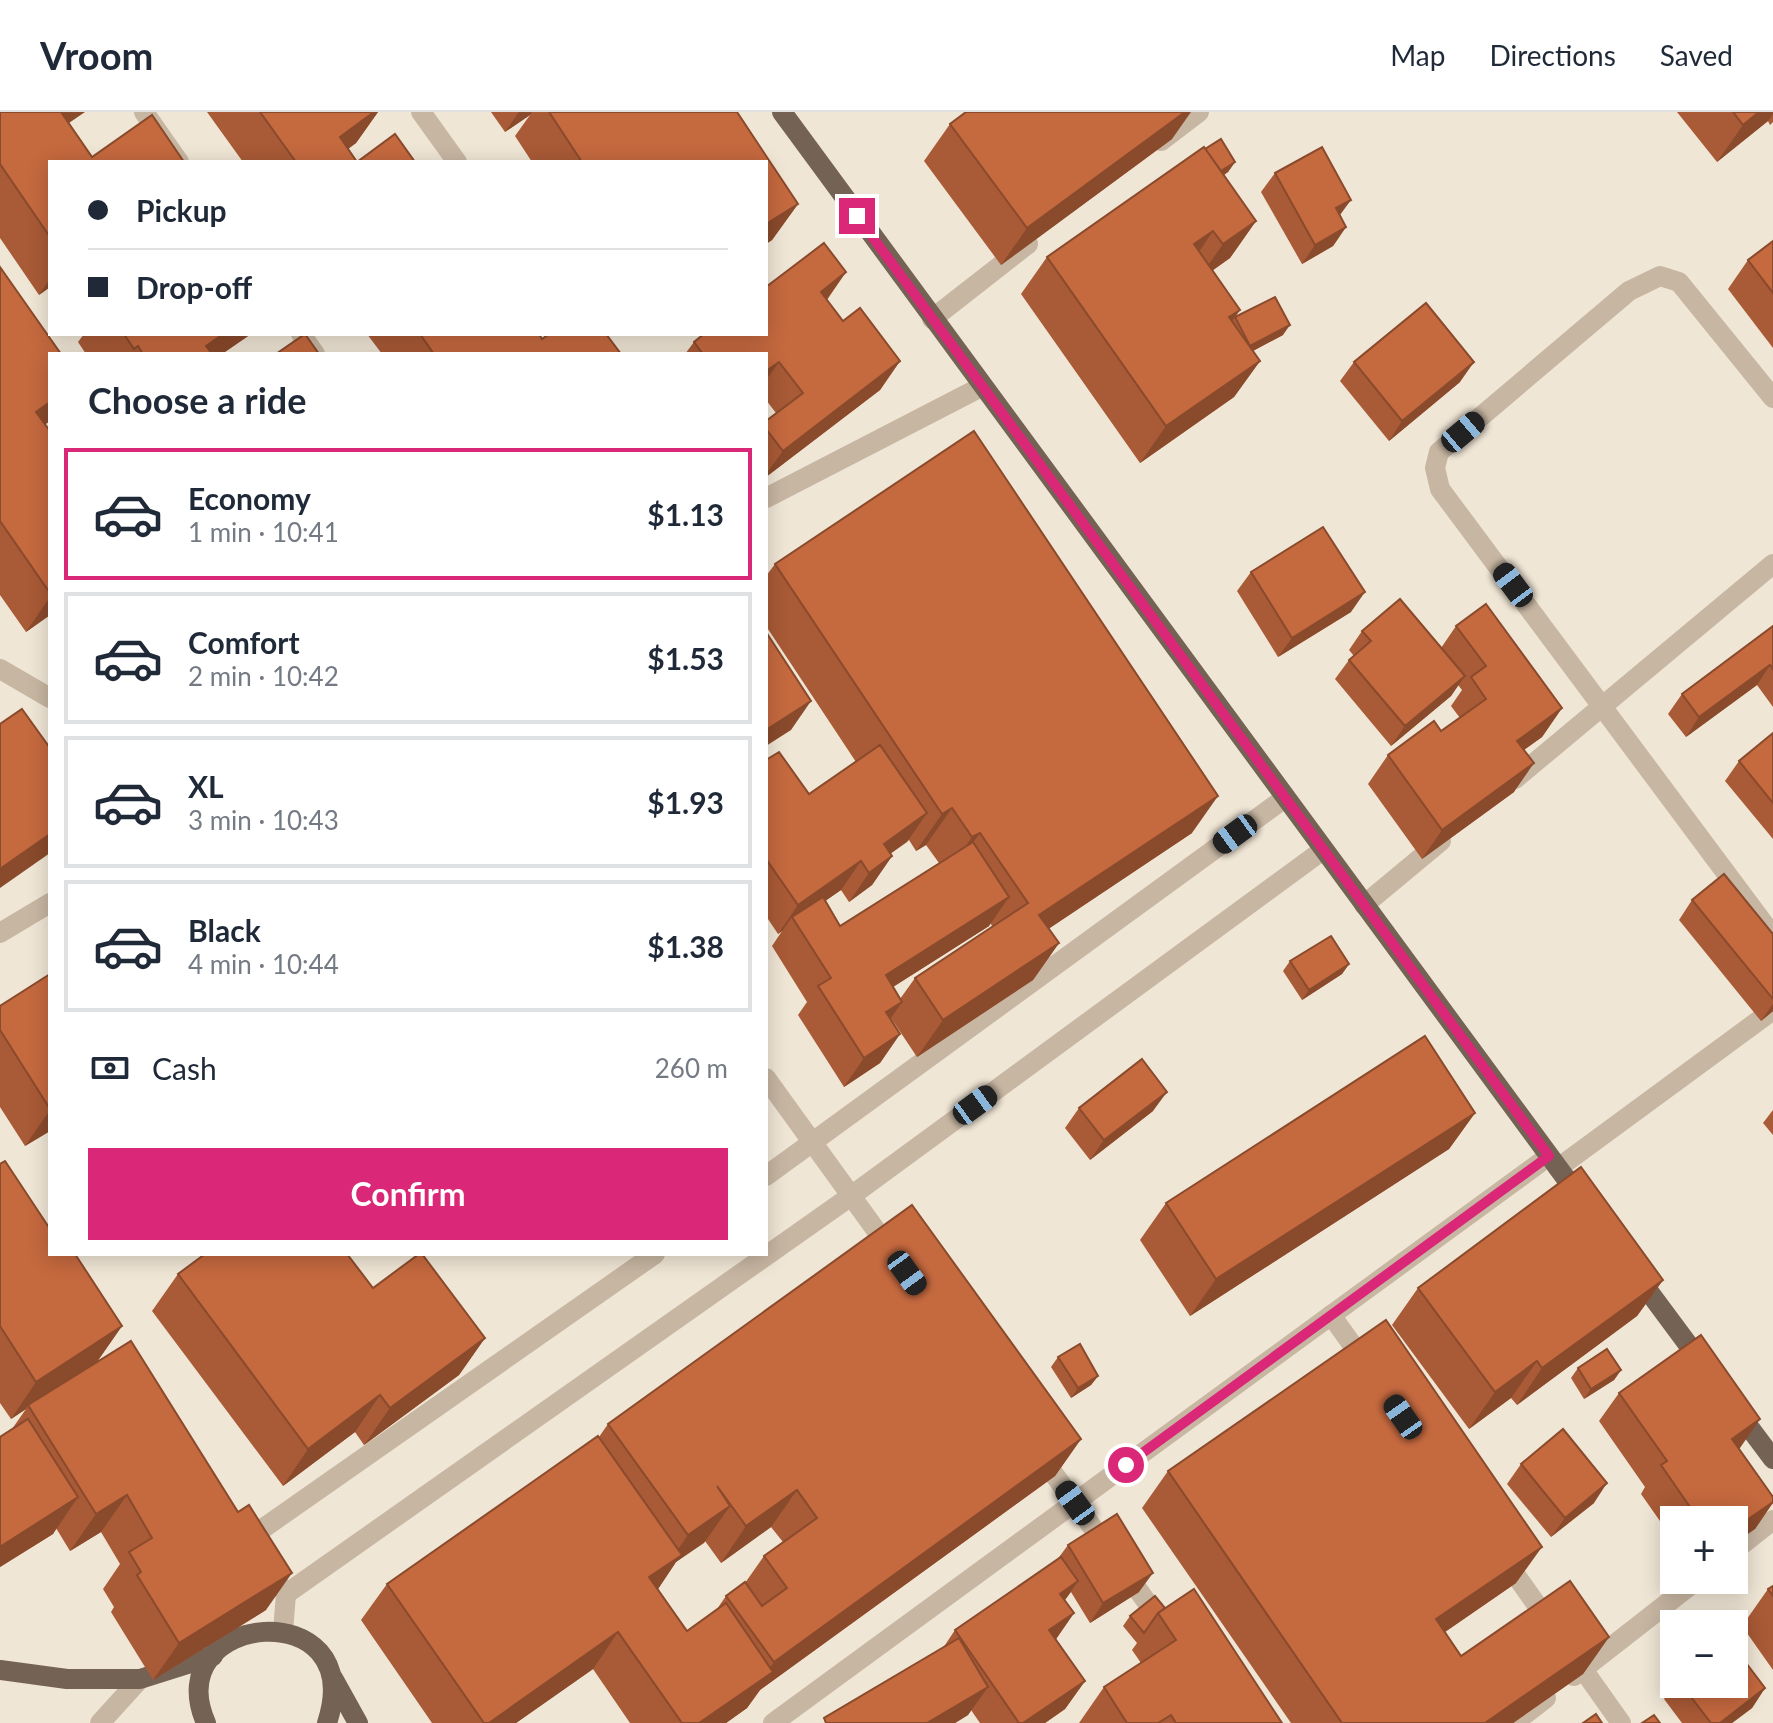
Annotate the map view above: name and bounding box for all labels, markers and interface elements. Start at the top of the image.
text: Vroom [40,32,153,78]
text: Map [1390,38,1445,72]
text: Directions [1489,38,1616,72]
text: Saved [1660,38,1733,72]
text: Pickup [136,192,227,228]
route end [839,198,875,234]
text: Drop-off [136,269,252,305]
text: Choose a ride [88,378,307,422]
car [1437,407,1489,457]
icon: car [92,478,164,550]
text: Economy [188,480,311,516]
text: $1.13 [647,496,724,532]
text: 1 min · 10:41 [188,516,339,548]
car [1489,559,1537,611]
icon: car [92,622,164,694]
text: Comfort [188,624,300,660]
text: $1.53 [647,640,724,676]
text: 2 min · 10:42 [188,660,339,692]
icon: car [92,766,164,838]
text: XL [188,768,224,804]
text: $1.93 [647,784,724,820]
text: 3 min · 10:43 [188,804,339,836]
car [1209,810,1261,858]
icon: car [92,910,164,982]
text: Black [188,912,261,948]
text: $1.38 [647,928,724,964]
text: 4 min · 10:44 [188,948,339,980]
icon: cash [88,1046,132,1090]
text: Cash [152,1050,217,1086]
text: 260 m [655,1052,728,1084]
car [949,1081,1001,1129]
button: Confirm [88,1148,728,1240]
car [883,1247,931,1299]
car [1379,1390,1427,1444]
route start [1108,1447,1144,1483]
car [1051,1477,1099,1529]
map controls [1660,1506,1748,1698]
button: + [1660,1506,1748,1594]
button: − [1660,1610,1748,1698]

